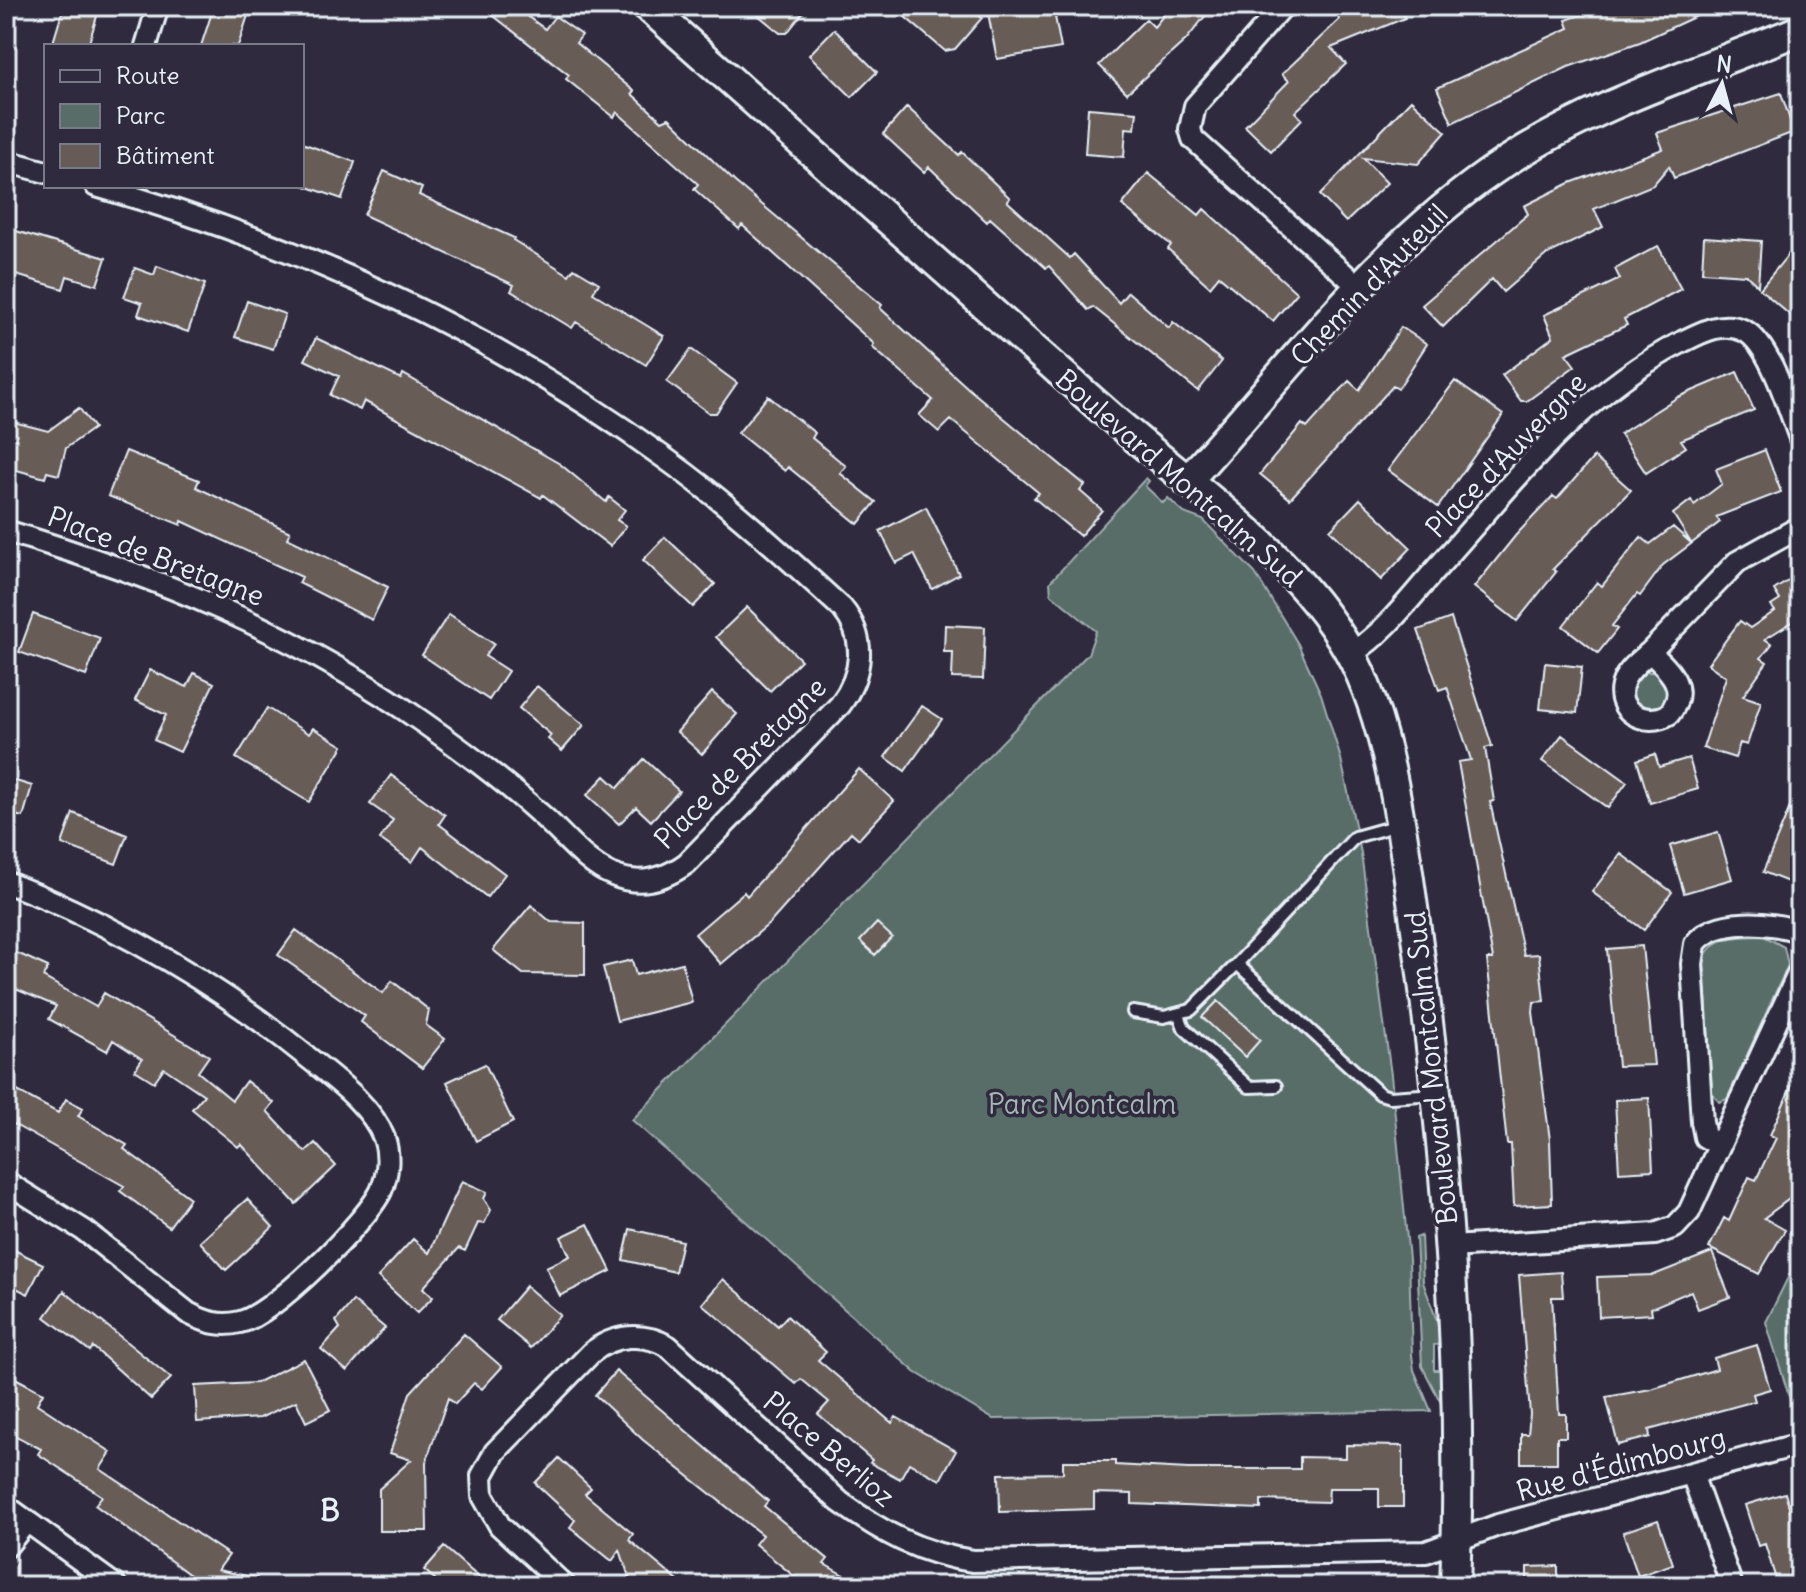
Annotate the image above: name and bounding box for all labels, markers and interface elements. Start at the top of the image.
legend [44,44,304,188]
north arrow [1682,44,1762,124]
text: N [1715,49,1733,79]
text: Route [116,60,179,90]
text: Parc [116,100,165,130]
text: Bâtiment [116,140,215,170]
street label: Chemin d'Auteuil [1283,196,1455,374]
street label: Boulevard Montcalm Sud [1048,361,1310,595]
street label: Place d'Auvergne [1418,365,1594,545]
street label: Place de Bretagne [43,498,269,614]
street label: Place de Bretagne [646,669,834,857]
street label: Boulevard Montcalm Sud [1397,910,1465,1226]
park label: Parc Montcalm [988,1086,1176,1122]
street label: Place Berlioz [756,1384,902,1514]
street label: Rue d'Édimbourg [1512,1418,1730,1509]
district label: B [320,1491,340,1529]

